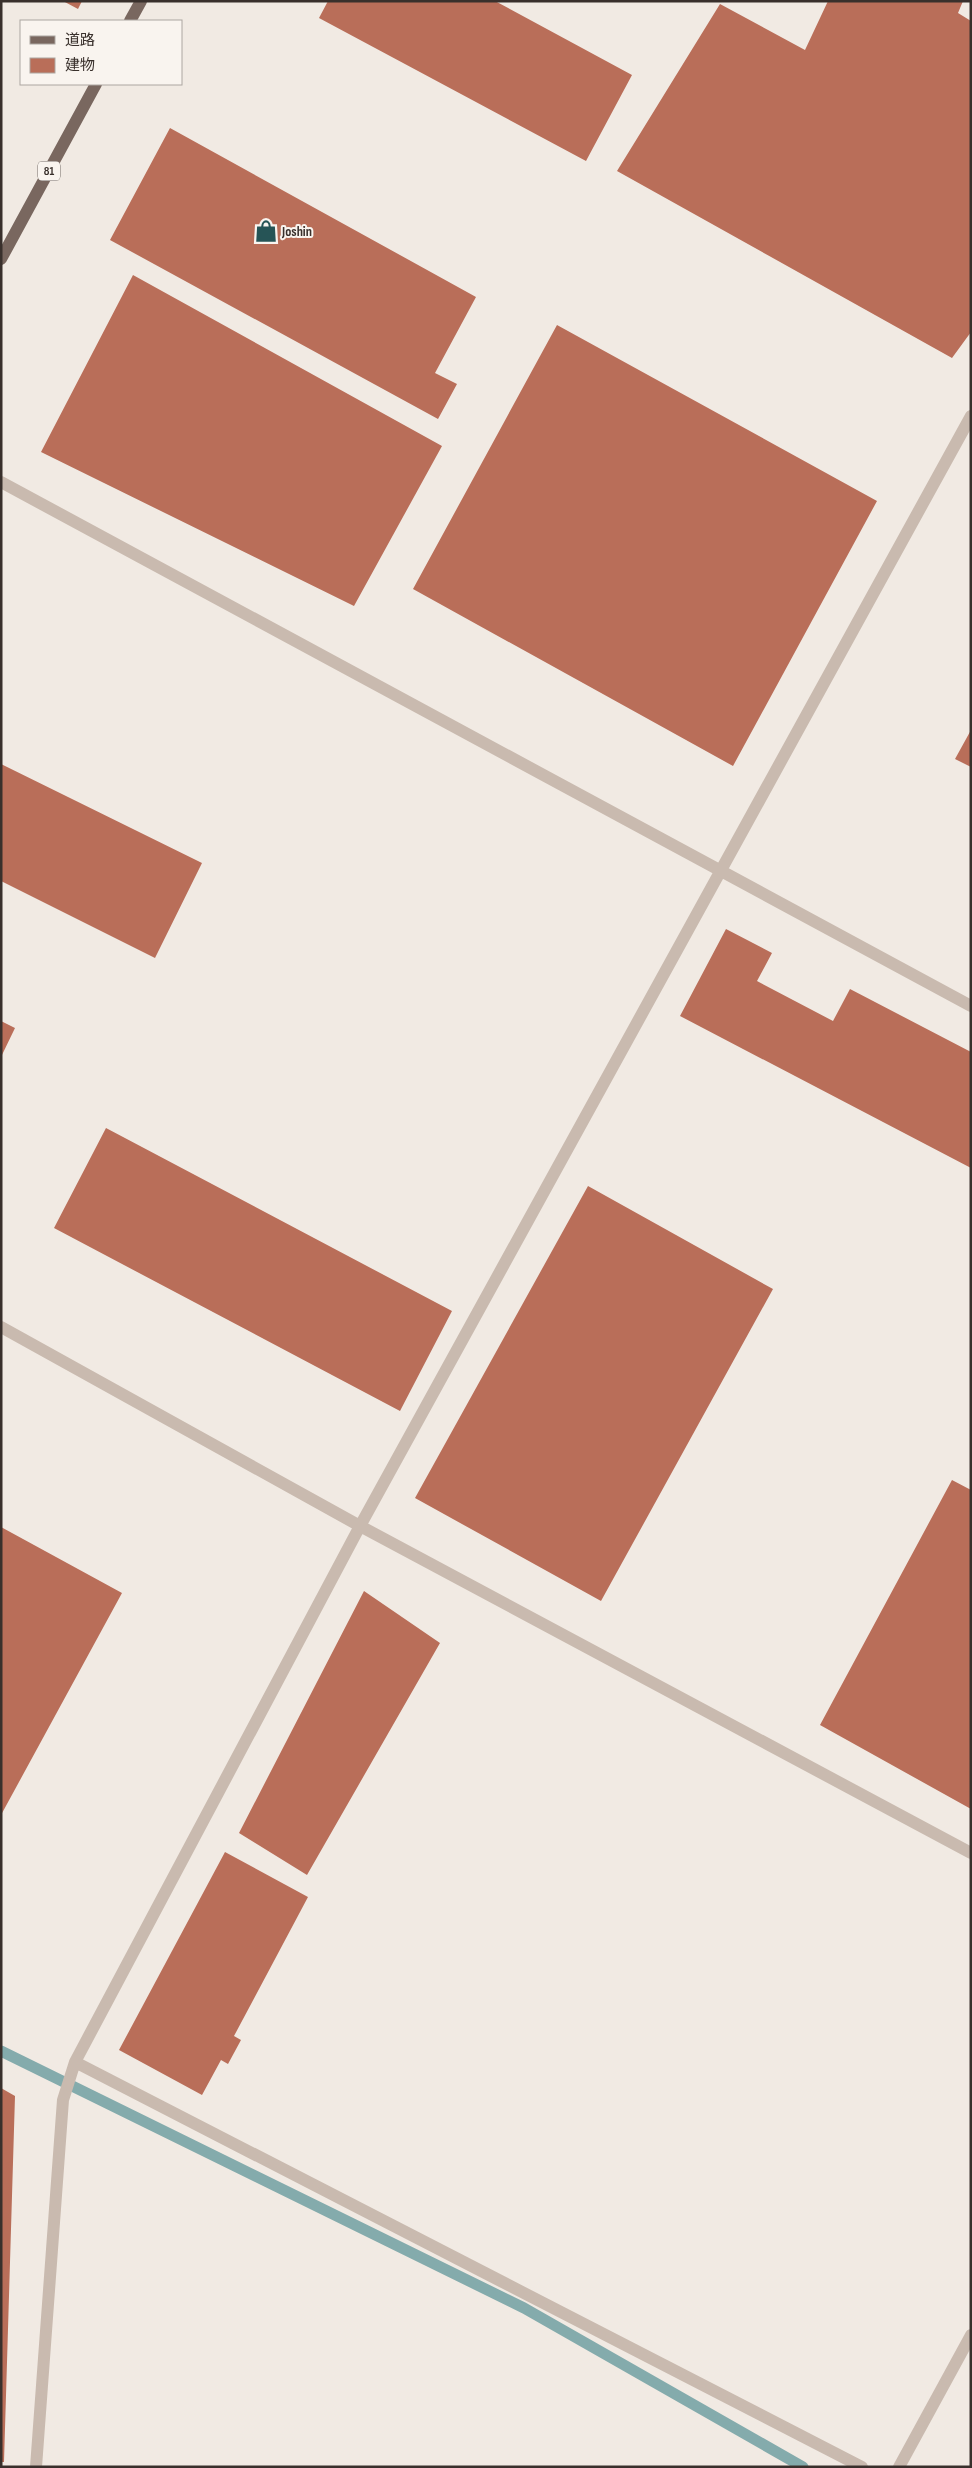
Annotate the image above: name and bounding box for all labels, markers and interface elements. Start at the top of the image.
legend [20,20,182,85]
text: 道路 [65,31,95,50]
text: 建物 [65,56,95,75]
road number: 81 [38,162,60,180]
shop icon: Joshin [253,218,279,244]
place label: Joshin [281,223,312,240]

